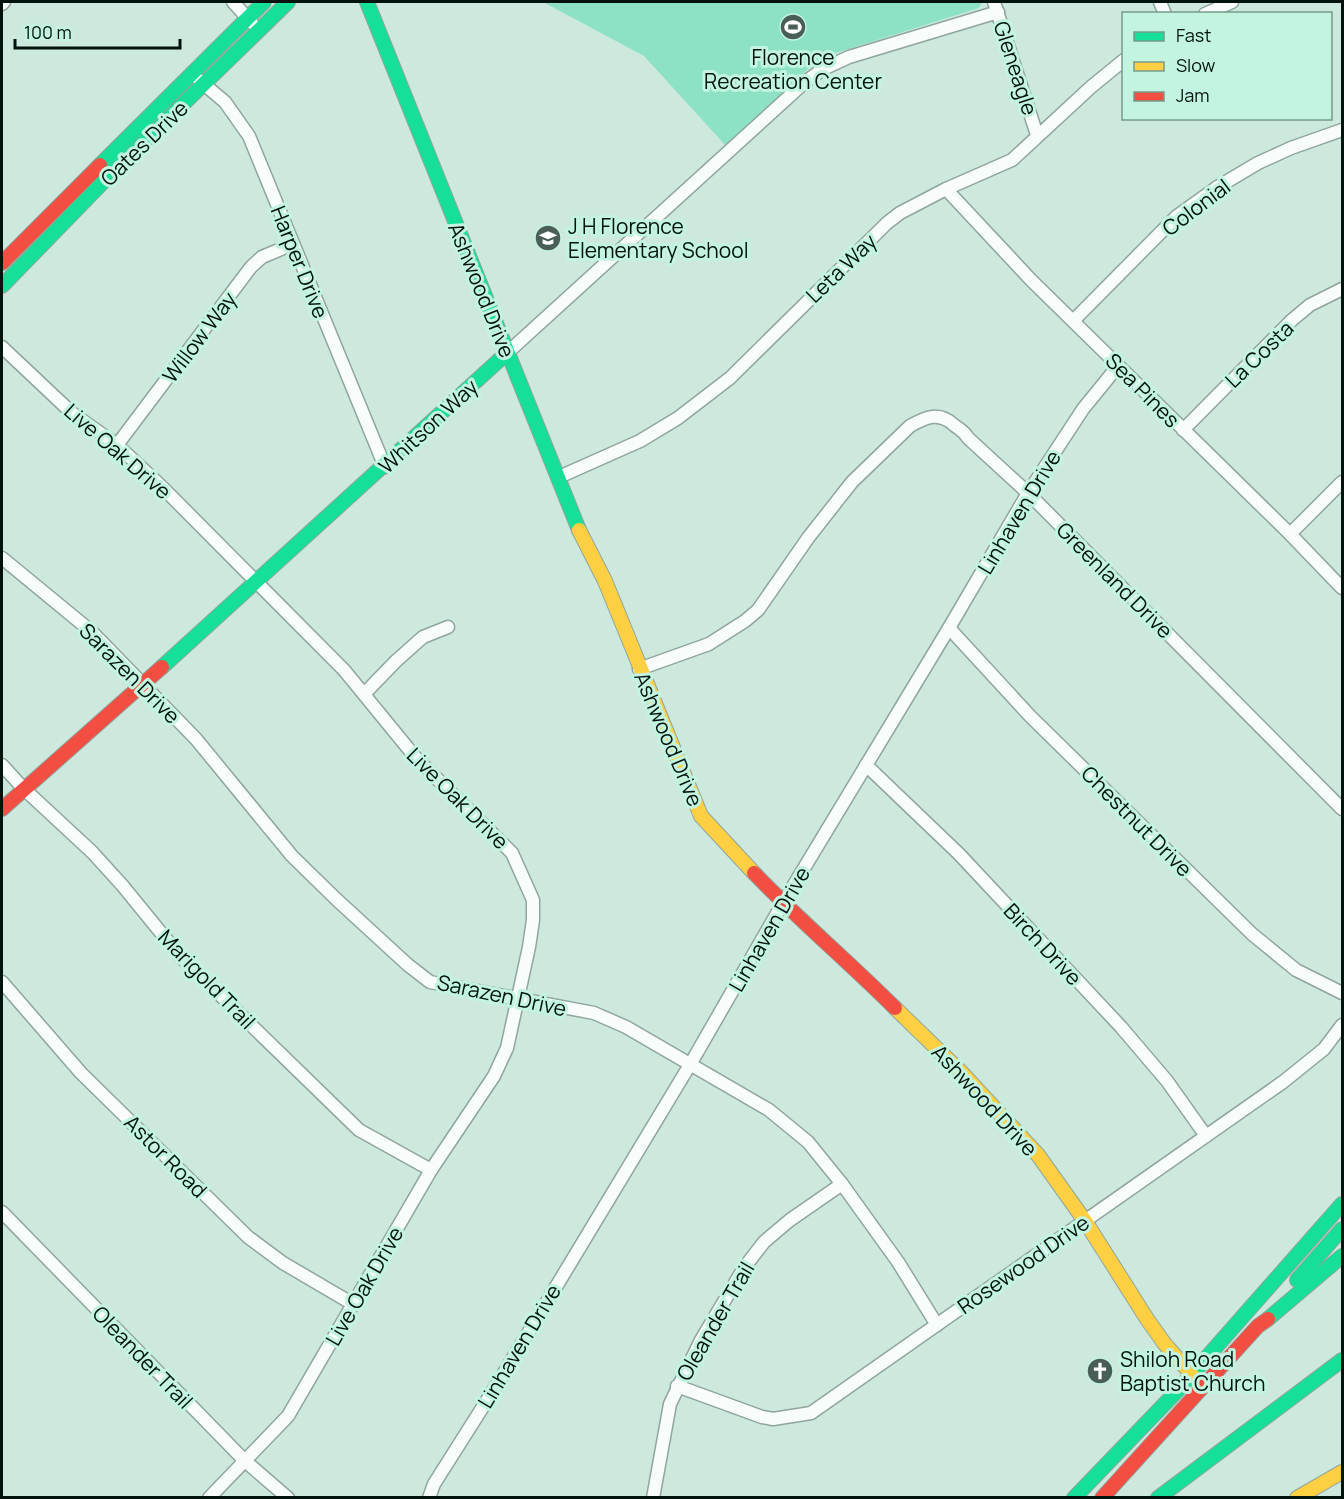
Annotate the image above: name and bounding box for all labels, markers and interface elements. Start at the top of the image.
scale bar [15,12,180,50]
sports icon: Florence Recreation Center [778,12,808,42]
legend [1122,12,1332,120]
street label: Gleneagle [988,17,1044,119]
text: 100 m [24,20,72,44]
text: Fast [1176,23,1211,47]
place label: Florence Recreation Center [704,43,882,95]
text: Slow [1176,53,1216,77]
text: Jam [1176,83,1210,107]
street label: Oates Drive [94,94,194,192]
street label: Colonial [1156,172,1236,242]
street label: Harper Drive [265,202,335,322]
place label: J H Florence Elementary School [568,212,749,264]
street label: Ashwood Drive [442,218,522,362]
school or university icon: J H Florence Elementary School [533,223,563,253]
street label: Leta Way [800,227,882,309]
street label: Willow Way [156,286,242,388]
street label: La Costa [1219,314,1299,394]
street label: Sea Pines [1100,347,1186,433]
street label: Whitson Way [372,373,484,479]
street label: Live Oak Drive [59,397,177,505]
street label: Linhaven Drive [971,445,1067,579]
street label: Greenland Drive [1051,516,1179,644]
street label: Sarazen Drive [74,617,186,729]
street label: Ashwood Drive [628,668,710,810]
street label: Live Oak Drive [401,741,515,855]
street label: Chestnut Drive [1076,760,1198,882]
street label: Linhaven Drive [722,861,816,997]
street label: Birch Drive [998,897,1088,991]
street label: Marigold Trail [152,923,262,1035]
street label: Sarazen Drive [435,968,569,1022]
street label: Ashwood Drive [926,1038,1044,1162]
street label: Astor Road [119,1109,213,1203]
street label: Rosewood Drive [952,1208,1094,1320]
street label: Live Oak Drive [319,1221,409,1351]
street label: Oleander Trail [670,1256,760,1386]
street label: Linhaven Drive [471,1279,567,1413]
street label: Oleander Trail [87,1300,199,1414]
place label: Shiloh Road Baptist Church [1120,1345,1265,1397]
church icon: Shiloh Road Baptist Church [1085,1356,1115,1386]

